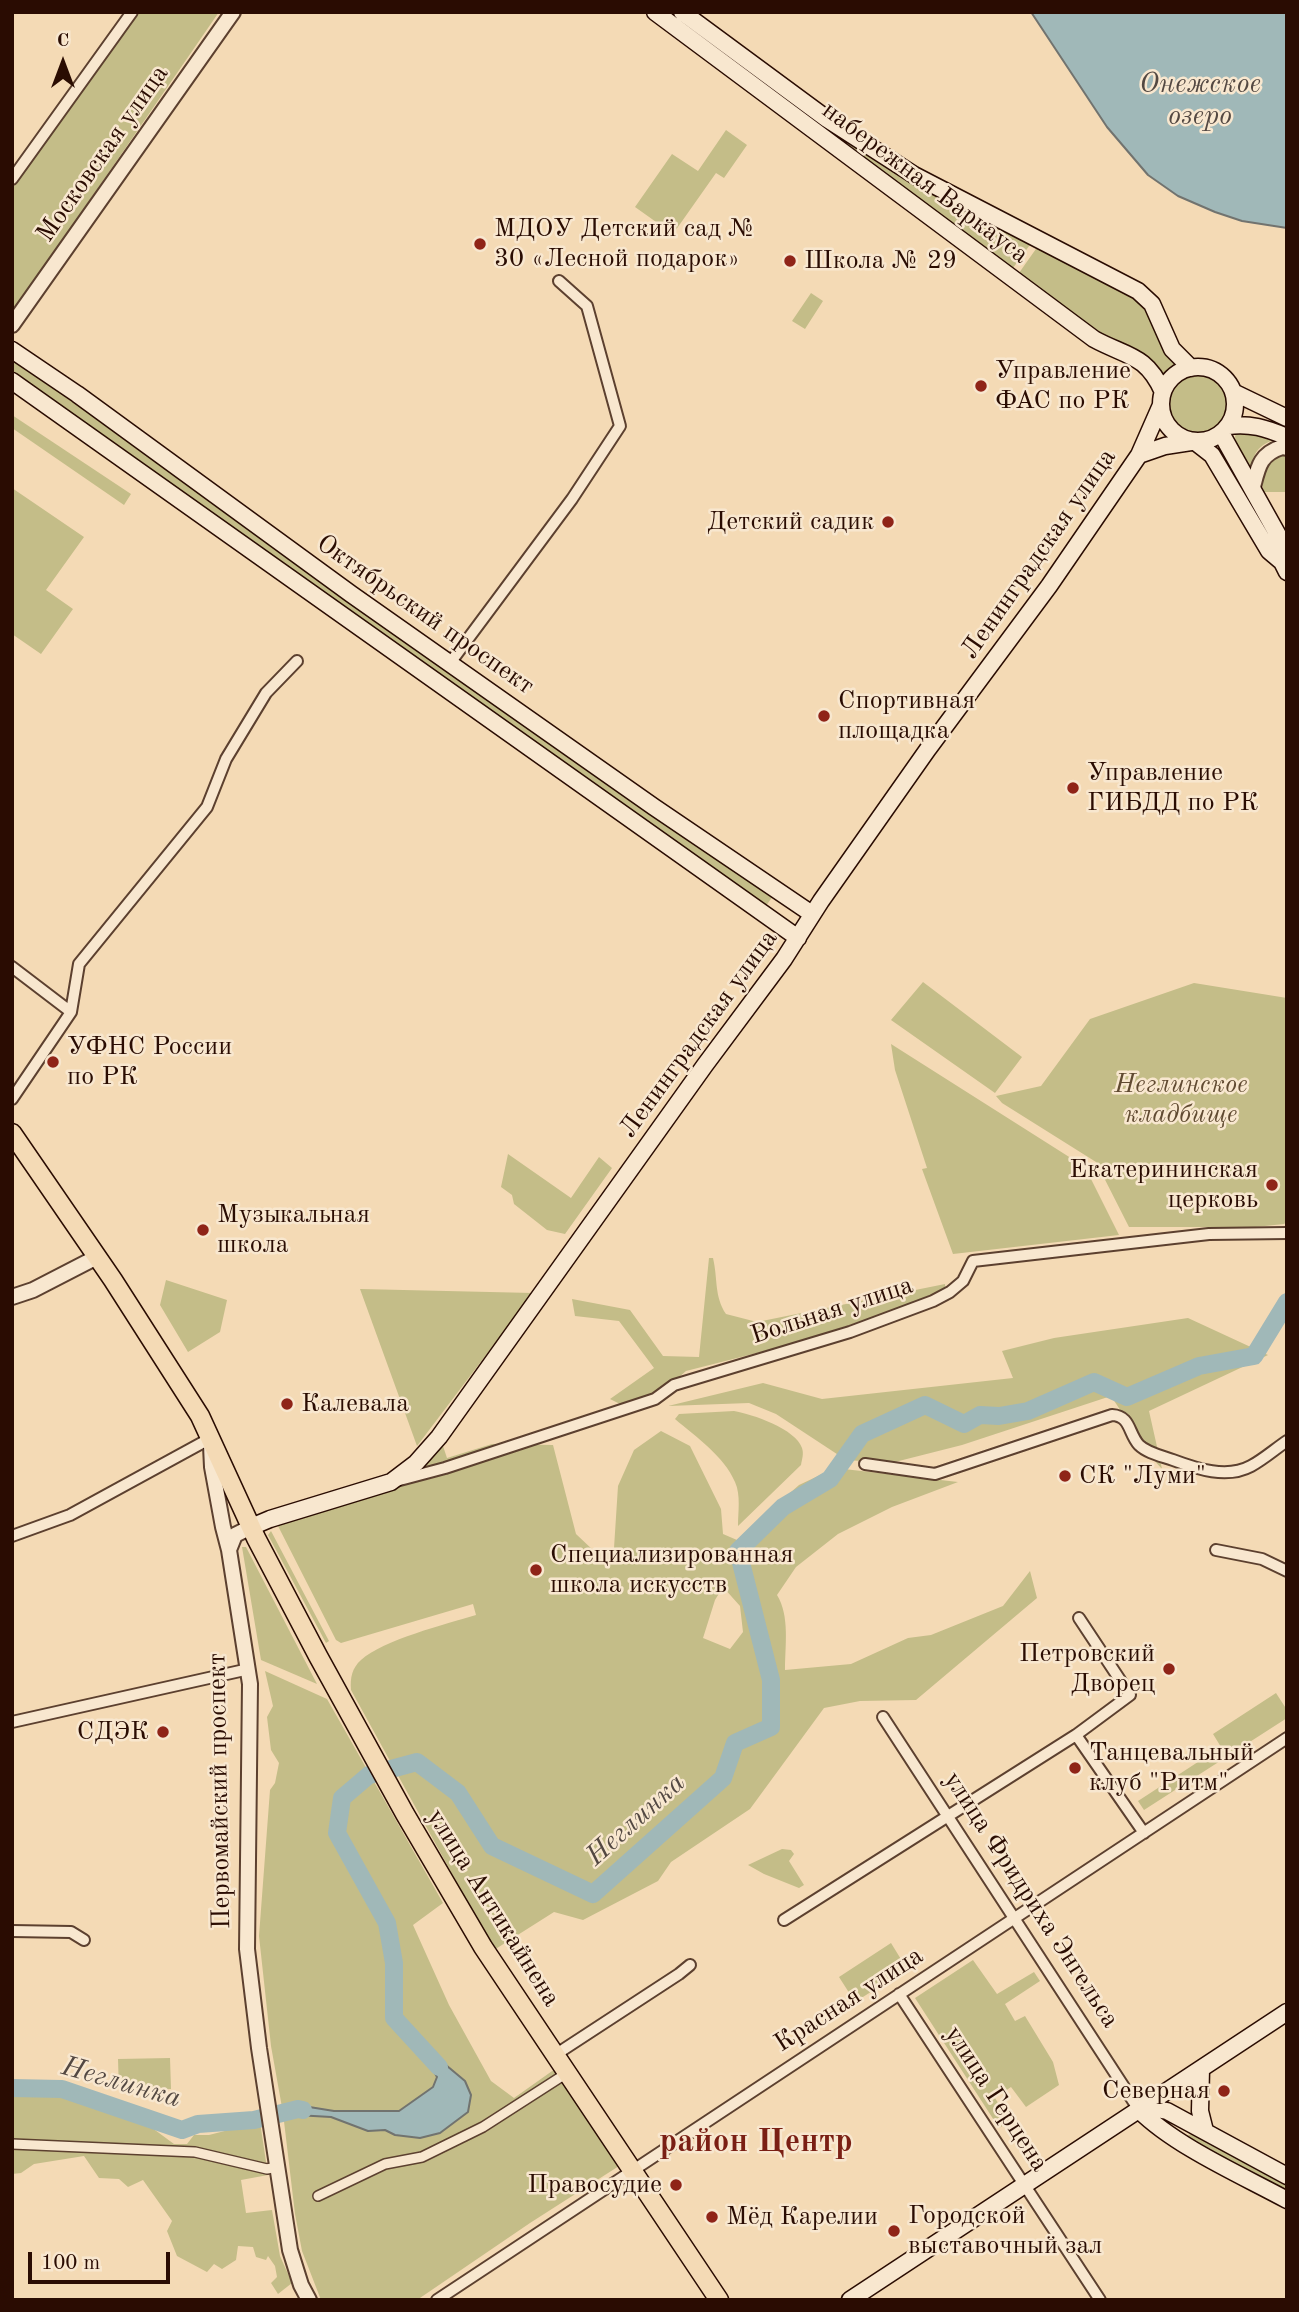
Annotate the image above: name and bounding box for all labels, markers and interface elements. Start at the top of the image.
north arrow [28,28,98,98]
text: С [57,32,69,51]
street label: Московская улица [30,59,176,249]
water label: Онежское озеро [1139,68,1261,134]
street label: набережная Варкауса [815,95,1035,271]
place label: МДОУ Детский сад № 30 «Лесной подарок» [494,213,756,274]
marker: МДОУ Детский сад № 30 «Лесной подарок» [472,236,488,252]
place label: Школа № 29 [804,245,957,277]
marker: Школа № 29 [782,253,798,269]
place label: Управление ФАС по РК [995,355,1131,416]
marker: Управление ФАС по РК [973,378,989,394]
street label: Ленинградская улица [955,443,1123,665]
place label: Детский садик [707,506,874,538]
marker: Детский садик [880,514,896,530]
street label: Октябрьский проспект [310,528,540,702]
place label: Спортивная площадка [838,685,975,746]
marker: Спортивная площадка [816,708,832,724]
place label: Управление ГИБДД по РК [1087,757,1258,818]
marker: Управление ГИБДД по РК [1065,780,1081,796]
street label: Ленинградская улица [613,924,785,1144]
place label: УФНС России по РК [67,1031,232,1092]
marker: УФНС России по РК [45,1054,61,1070]
park label: Неглинское кладбище [1114,1069,1248,1130]
place label: Екатерининская церковь [1069,1154,1258,1216]
marker: Екатерининская церковь [1264,1177,1280,1193]
place label: Музыкальная школа [217,1199,370,1260]
marker: Музыкальная школа [195,1222,211,1238]
street label: Вольная улица [747,1270,917,1352]
place label: Калевала [301,1388,409,1420]
marker: Калевала [279,1396,295,1412]
place label: СК "Луми" [1079,1460,1206,1492]
marker: СК "Луми" [1057,1468,1073,1484]
place label: Специализированная школа искусств [550,1539,794,1600]
marker: Специализированная школа искусств [528,1562,544,1578]
place label: Петровский Дворец [1019,1638,1155,1700]
street label: Первомайский проспект [202,1653,238,1929]
marker: Петровский Дворец [1161,1661,1177,1677]
place label: СДЭК [77,1716,149,1748]
marker: СДЭК [155,1724,171,1740]
place label: Танцевальный клуб "Ритм" [1089,1737,1254,1798]
marker: Танцевальный клуб "Ритм" [1067,1760,1083,1776]
street label: улица Фридриха Энгельса [936,1766,1126,2034]
water label: Неглинка [579,1767,693,1873]
street label: улица Антикайнена [420,1803,566,2013]
street label: Красная улица [769,1940,929,2060]
street label: улица Герцена [937,2020,1055,2178]
water label: Неглинка [58,2050,184,2116]
place label: Северная [1102,2075,1210,2107]
marker: Северная [1216,2083,1232,2099]
district label: район Центр [659,2122,853,2162]
place label: Правосудие [527,2169,662,2201]
marker: Правосудие [668,2177,684,2193]
place label: Городской выставочный зал [908,2200,1102,2262]
place label: Мёд Карелии [726,2201,878,2233]
marker: Мёд Карелии [704,2209,720,2225]
marker: Городской выставочный зал [886,2223,902,2239]
scale bar [32,2238,173,2282]
text: 100 m [41,2253,100,2274]

